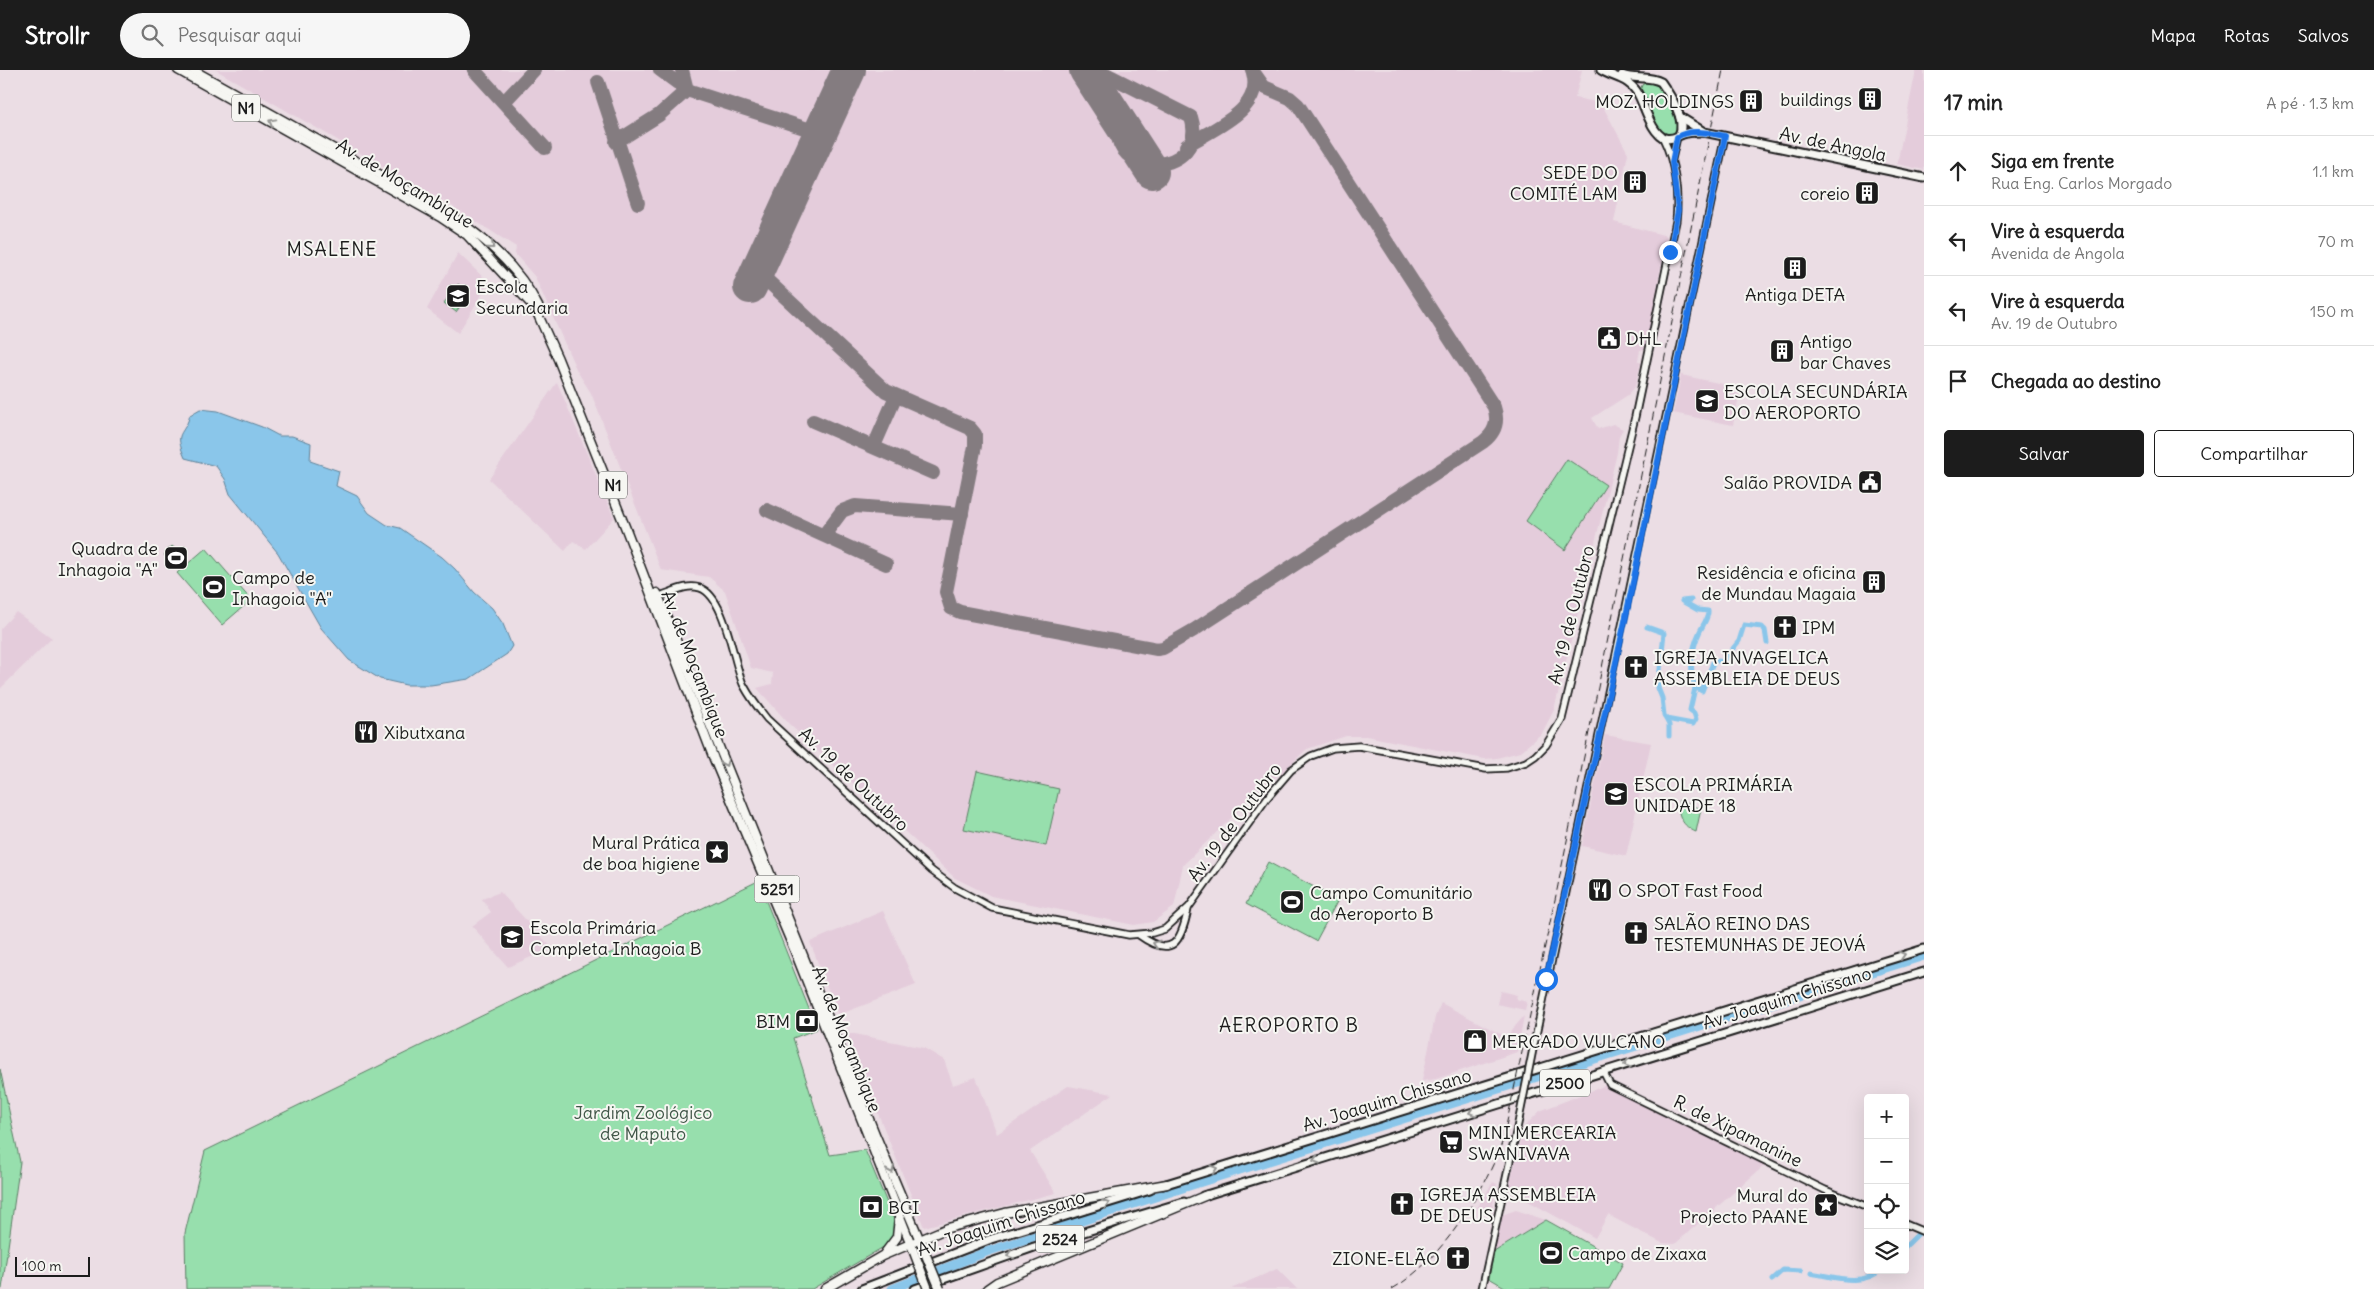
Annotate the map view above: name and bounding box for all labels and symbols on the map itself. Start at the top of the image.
building icon: buildings [1857,86,1883,112]
building icon: MOZ. HOLDINGS [1738,88,1764,114]
place label: buildings [1780,88,1852,111]
place label: MOZ. HOLDINGS [1595,90,1734,113]
road number: N1 [232,94,260,122]
one-way arrow [268,118,277,128]
street label: Av. de Angola [1777,121,1889,167]
street label: Av. de Moçambique [332,133,478,233]
place label: SEDE DO COMITÉ LAM [1510,161,1618,205]
building icon: SEDE DO COMITÉ LAM [1622,169,1648,195]
building icon: coreio [1854,180,1880,206]
place label: coreio [1800,182,1850,205]
district label: MSALENE [287,237,378,261]
one-way arrow [486,240,495,249]
route end [1659,241,1682,264]
building icon: Antiga DETA [1782,255,1808,281]
place label: Escola Secundaria [476,275,568,319]
school or university icon: Escola Secundaria [445,283,471,309]
place label: Antiga DETA [1745,283,1845,306]
public building icon: DHL [1596,325,1622,351]
place label: DHL [1626,327,1662,350]
place label: Antigo bar Chaves [1800,330,1891,374]
building icon: Antigo bar Chaves [1769,338,1795,364]
place label: ESCOLA SECUNDÁRIA DO AEROPORTO [1724,380,1908,424]
school or university icon: ESCOLA SECUNDÁRIA DO AEROPORTO [1694,388,1720,414]
public building icon: Salão PROVIDA [1857,469,1883,495]
place label: Salão PROVIDA [1724,471,1852,494]
road number: N1 [599,472,627,498]
place label: Quadra de Inhagoia "A" [58,537,158,581]
street label: Av. 19 de Outubro [1543,543,1599,687]
sports icon: Quadra de Inhagoia "A" [163,545,189,571]
place label: Residência e oficina de Mundau Magaia [1697,561,1856,605]
place label: Campo de Inhagoia "A" [232,566,332,610]
building icon: Residência e oficina de Mundau Magaia [1861,569,1887,595]
sports icon: Campo de Inhagoia "A" [201,574,227,600]
street label: Av. de Moçambique [656,587,734,741]
church icon: IPM [1772,614,1798,640]
place label: IPM [1802,616,1835,639]
place label: IGREJA INVAGELICA ASSEMBLEIA DE DEUS [1654,646,1840,690]
church icon: IGREJA INVAGELICA ASSEMBLEIA DE DEUS [1623,654,1649,680]
restaurant icon: Xibutxana [353,719,379,745]
place label: Xibutxana [384,721,465,744]
street label: Av. 19 de Outubro [794,722,914,836]
one-way arrow [719,758,729,766]
street label: Av. 19 de Outubro [1182,758,1286,886]
place label: ESCOLA PRIMÁRIA UNIDADE 18 [1634,773,1793,817]
school or university icon: ESCOLA PRIMÁRIA UNIDADE 18 [1603,781,1629,807]
place label: Mural Prática de boa higiene [583,831,700,875]
place icon: Mural Prática de boa higiene [704,839,730,865]
road number: 5251 [754,876,800,902]
restaurant icon: O SPOT Fast Food [1587,877,1613,903]
place label: O SPOT Fast Food [1618,879,1763,902]
place label: Campo Comunitário do Aeroporto B [1310,881,1473,925]
sports icon: Campo Comunitário do Aeroporto B [1279,889,1305,915]
place label: SALÃO REINO DAS TESTEMUNHAS DE JEOVÁ [1654,912,1865,956]
place label: Escola Primária Completa Inhagoia B [530,916,701,960]
church icon: SALÃO REINO DAS TESTEMUNHAS DE JEOVÁ [1623,920,1649,946]
school or university icon: Escola Primária Completa Inhagoia B [499,924,525,950]
one-way arrow [1152,939,1161,949]
one-way arrow [1897,951,1906,961]
street label: Av. Joaquim Chissano [1700,961,1874,1035]
street label: Av. de Moçambique [807,962,887,1116]
route start [1535,968,1558,991]
bank icon: BIM [794,1008,820,1034]
place label: BIM [756,1010,790,1033]
district label: AEROPORTO B [1219,1013,1359,1037]
shop icon: MERCADO VULCANO [1462,1028,1488,1054]
place label: MERCADO VULCANO [1492,1030,1665,1053]
one-way arrow [1623,1058,1631,1068]
street label: Av. Joaquim Chissano [1300,1063,1474,1137]
road number: 2500 [1540,1070,1590,1096]
street label: R. de Xipamanine [1670,1090,1806,1172]
park label: Jardim Zoológico de Maputo [574,1101,712,1145]
one-way arrow [1468,1106,1476,1116]
place label: MINI MERCEARIA SWANIVAVA [1468,1121,1616,1165]
supermarket icon: MINI MERCEARIA SWANIVAVA [1438,1129,1464,1155]
one-way arrow [1313,1155,1321,1165]
one-way arrow [884,1165,895,1174]
one-way arrow [1209,1165,1218,1175]
place label: IGREJA ASSEMBLEIA DE DEUS [1420,1183,1596,1227]
place label: Mural do Projecto PAANE [1680,1184,1808,1228]
street label: Av. Joaquim Chissano [914,1185,1088,1261]
church icon: IGREJA ASSEMBLEIA DE DEUS [1389,1191,1415,1217]
place icon: Mural do Projecto PAANE [1813,1192,1839,1218]
bank icon: BCI [858,1194,884,1220]
place label: BCI [888,1196,920,1219]
one-way arrow [1102,1199,1110,1209]
road number: 2524 [1036,1226,1084,1252]
sports icon: Campo de Zixaxa [1538,1240,1564,1266]
place label: Campo de Zixaxa [1568,1242,1707,1265]
church icon: ZIONE-ELÃO [1445,1245,1471,1271]
place label: ZIONE-ELÃO [1332,1247,1440,1270]
one-way arrow [1006,1249,1015,1259]
scale bar [15,1254,90,1277]

